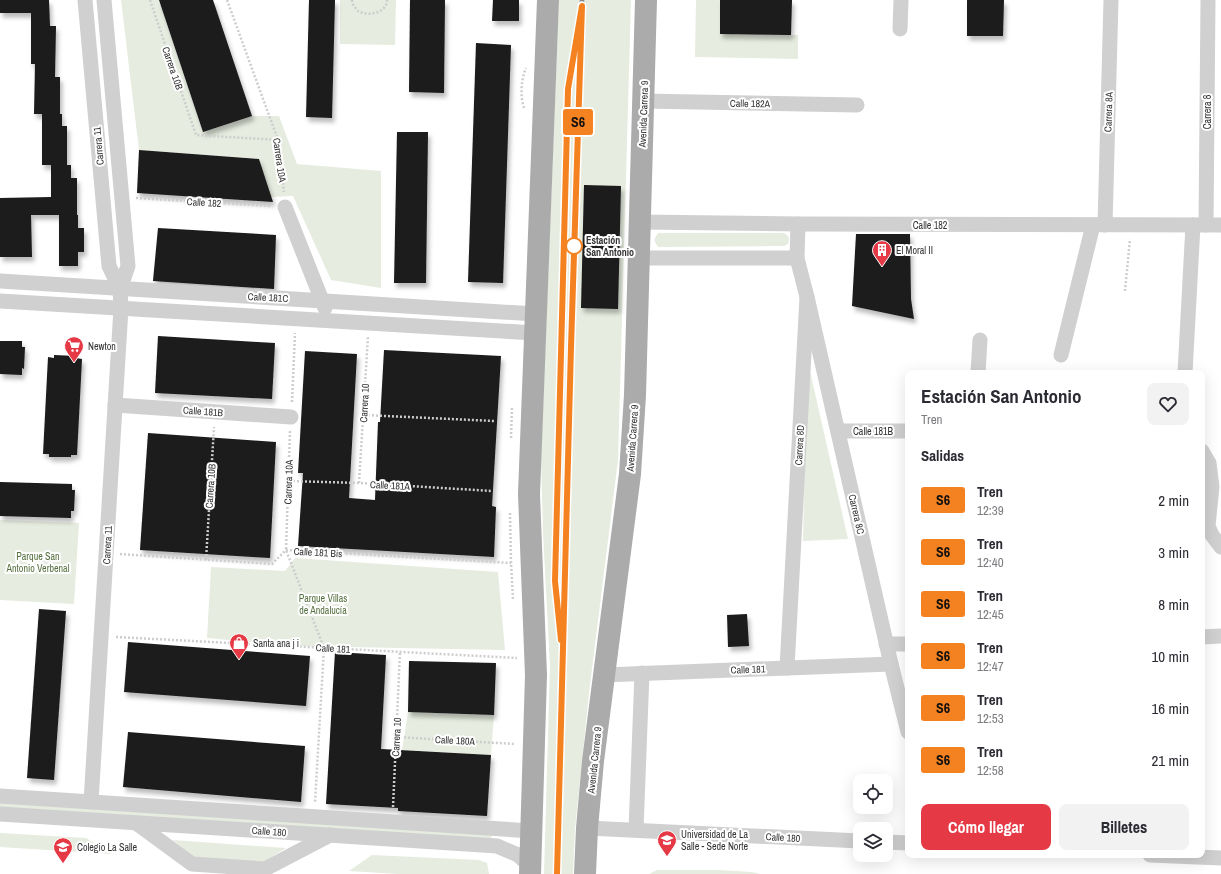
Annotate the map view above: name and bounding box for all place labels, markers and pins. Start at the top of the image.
place label: Estación San Antonio [586,234,634,259]
marker: Estación San Antonio [565,237,583,255]
building icon: El Moral II [871,239,893,267]
place label: El Moral II [896,244,933,257]
supermarket icon: Newton [63,335,85,363]
place label: Newton [88,340,116,353]
shop icon: Santa ana j i [228,632,250,660]
place label: Santa ana j i [253,637,299,650]
place label: Universidad de La Salle - Sede Norte [681,828,748,853]
school or university icon: Universidad de La Salle - Sede Norte [656,829,678,857]
school or university icon: Colegio La Salle [52,836,74,864]
place label: Colegio La Salle [77,841,138,854]

